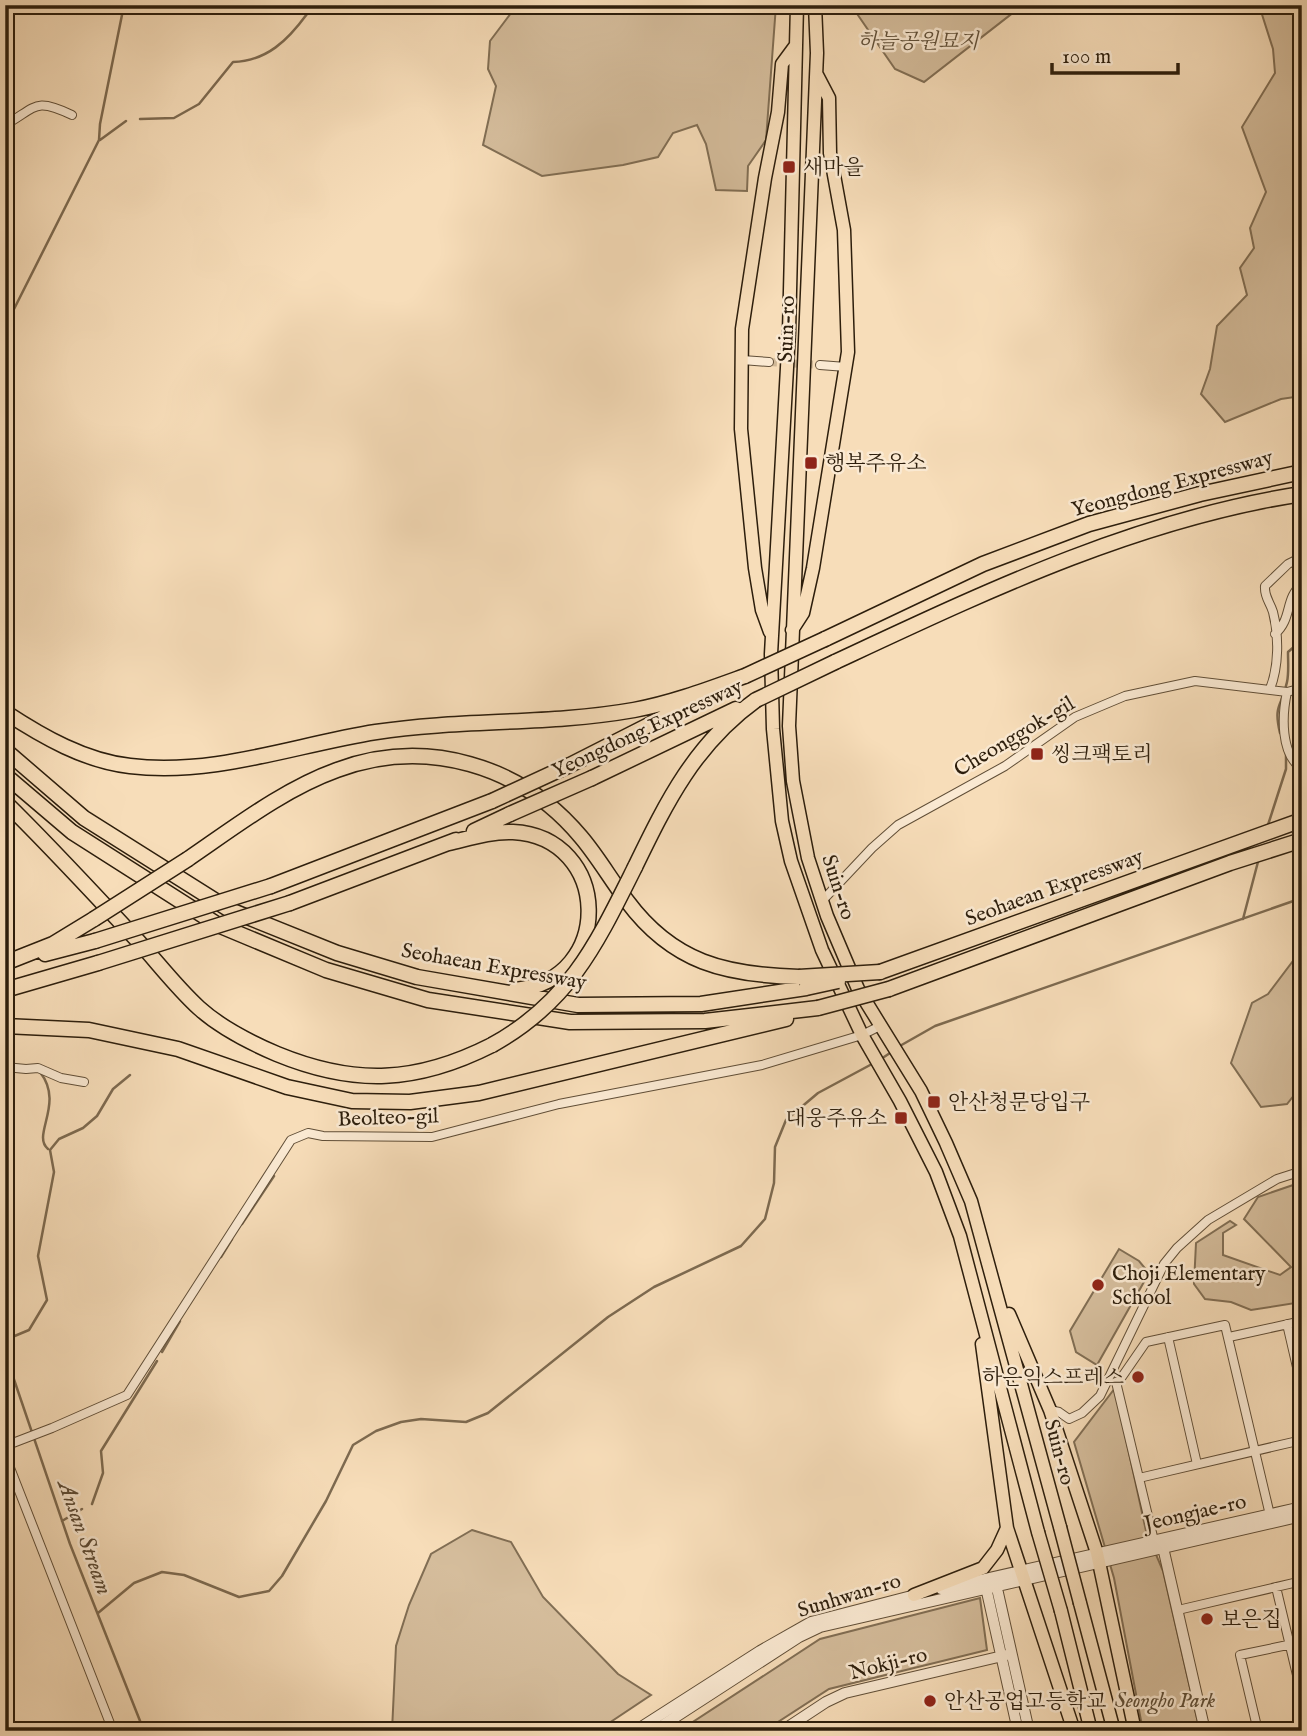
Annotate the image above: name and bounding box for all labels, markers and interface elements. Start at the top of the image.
park label: 하늘공원묘지 [857,29,981,56]
scale bar [1052,32,1178,76]
text: 100 m [1062,44,1111,71]
place label: 새마을 [803,155,864,182]
marker: 새마을 [781,159,797,175]
street label: Suin-ro [773,295,802,363]
street label: Yeongdong Expressway [1069,444,1277,524]
place label: 행복주유소 [825,451,926,478]
marker: 행복주유소 [803,455,819,471]
street label: Yeongdong Expressway [548,673,748,785]
street label: Cheonggok-gil [950,691,1080,784]
place label: 씽크팩토리 [1051,742,1152,769]
marker: 씽크팩토리 [1029,746,1045,762]
street label: Seohaean Expressway [962,843,1148,933]
street label: Suin-ro [814,851,861,924]
street label: Seohaean Expressway [399,938,589,997]
place label: 안산청문당입구 [948,1090,1090,1117]
marker: 안산청문당입구 [926,1094,942,1110]
street label: Beolteo-gil [337,1103,439,1134]
place label: 대웅주유소 [786,1106,887,1133]
marker: 대웅주유소 [893,1110,909,1126]
place label: Choji Elementary School [1112,1261,1266,1312]
marker: Choji Elementary School [1090,1277,1106,1293]
place label: 하은익스프레스 [982,1365,1124,1392]
marker: 하은익스프레스 [1130,1369,1146,1385]
street label: Suin-ro [1037,1416,1080,1488]
water label: Ansan Stream [50,1474,119,1599]
street label: Jeongjae-ro [1140,1489,1249,1539]
street label: Sunhwan-ro [795,1568,904,1625]
place label: 보은집 [1221,1607,1282,1634]
marker: 보은집 [1199,1611,1215,1627]
street label: Nokji-ro [847,1642,930,1687]
park label: Seongho Park [1115,1688,1216,1715]
place label: 안산공업고등학교 [944,1689,1106,1716]
marker: 안산공업고등학교 [922,1693,938,1709]

